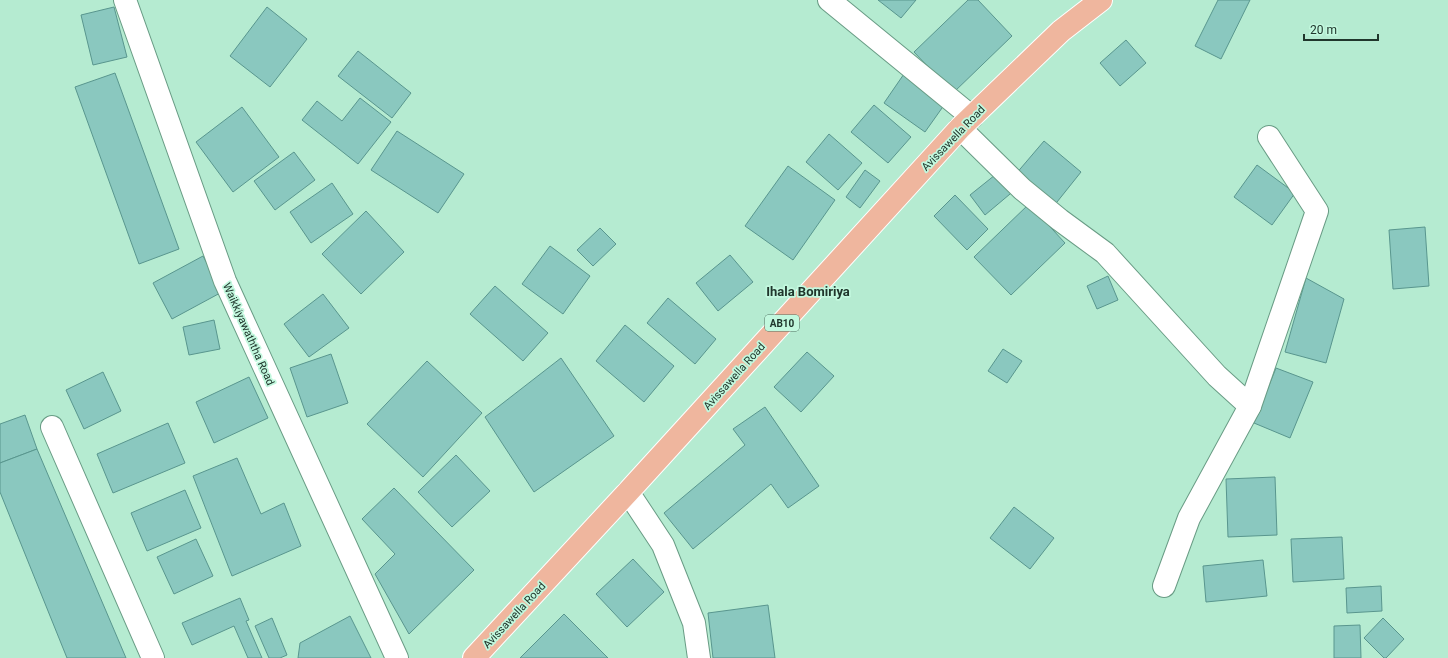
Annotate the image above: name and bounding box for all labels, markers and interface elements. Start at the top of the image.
scale bar [1304,16,1378,42]
text: 20 m [1310,23,1337,37]
street label: Avissawella Road [919,103,988,174]
street label: Waikkiyawaththa Road [220,281,277,387]
district label: Ihala Bomiriya [766,284,850,299]
road number: AB10 [765,315,799,331]
street label: Avissawella Road [701,340,768,413]
street label: Avissawella Road [480,580,548,651]

